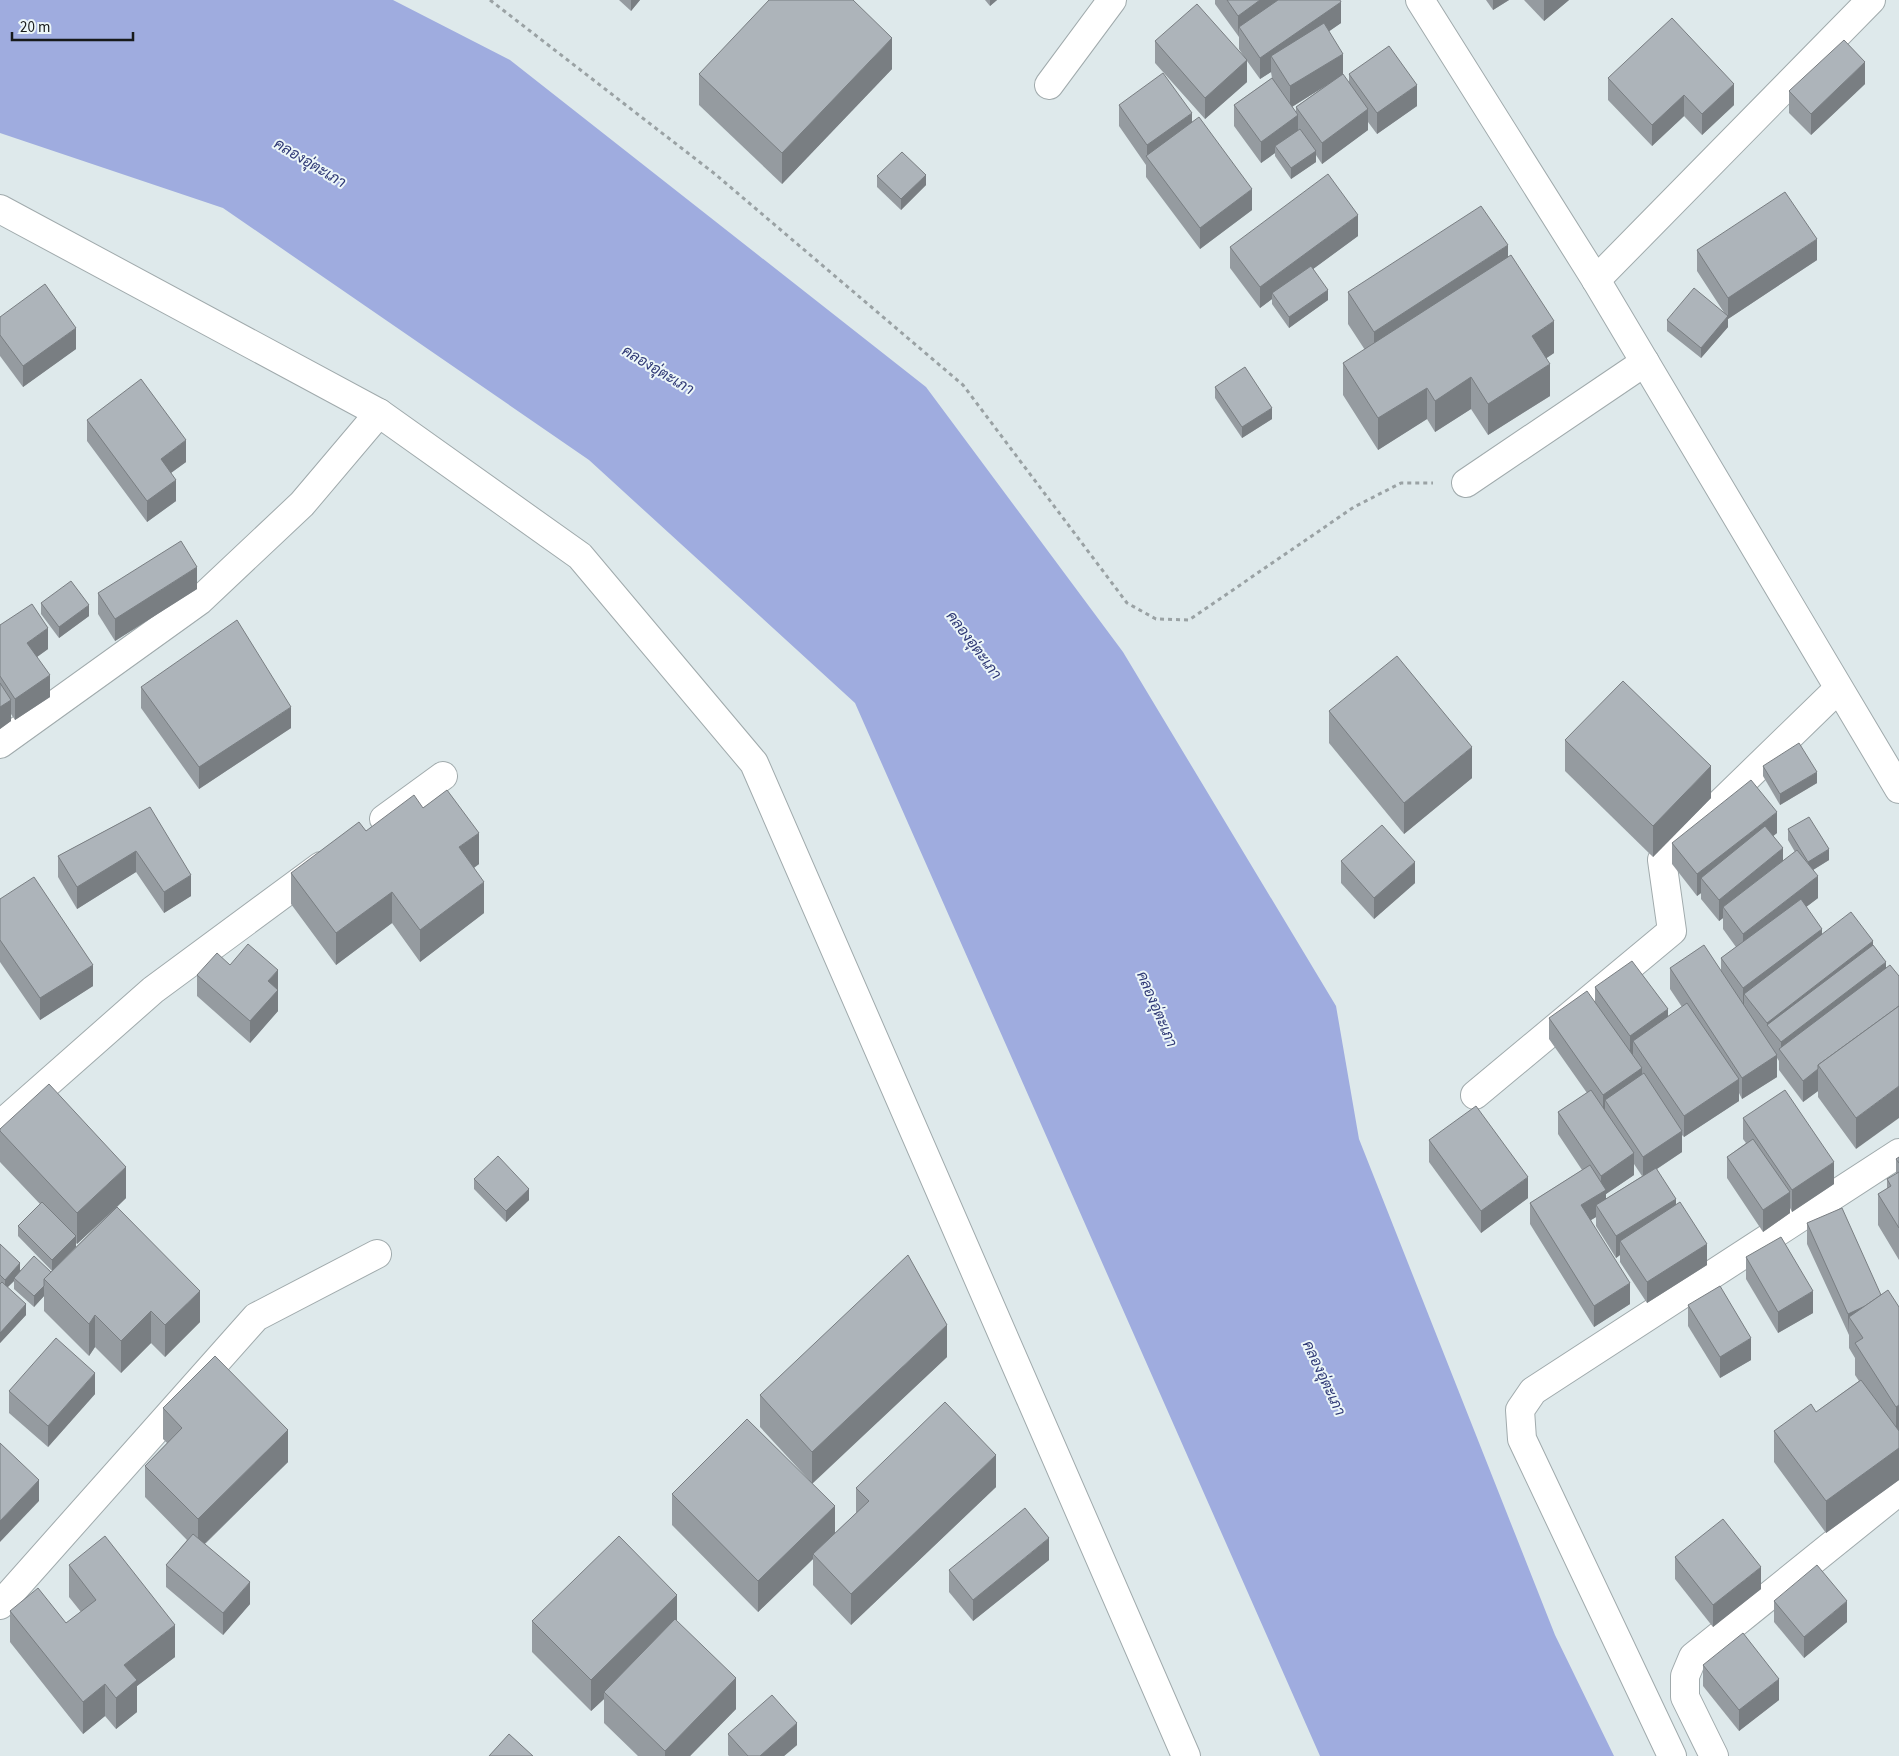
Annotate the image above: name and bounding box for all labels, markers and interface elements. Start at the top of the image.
scale bar [12,10,134,42]
text: 20 m [20,17,50,38]
water label: คลองอุ่ตะเภา [270,134,350,193]
water label: คลองอุ่ตะเภา [618,341,698,400]
water label: คลองอุ่ตะเภา [941,607,1006,684]
water label: คลองอุ่ตะเภา [1131,968,1182,1050]
water label: คลองอุ่ตะเภา [1297,1337,1350,1419]

